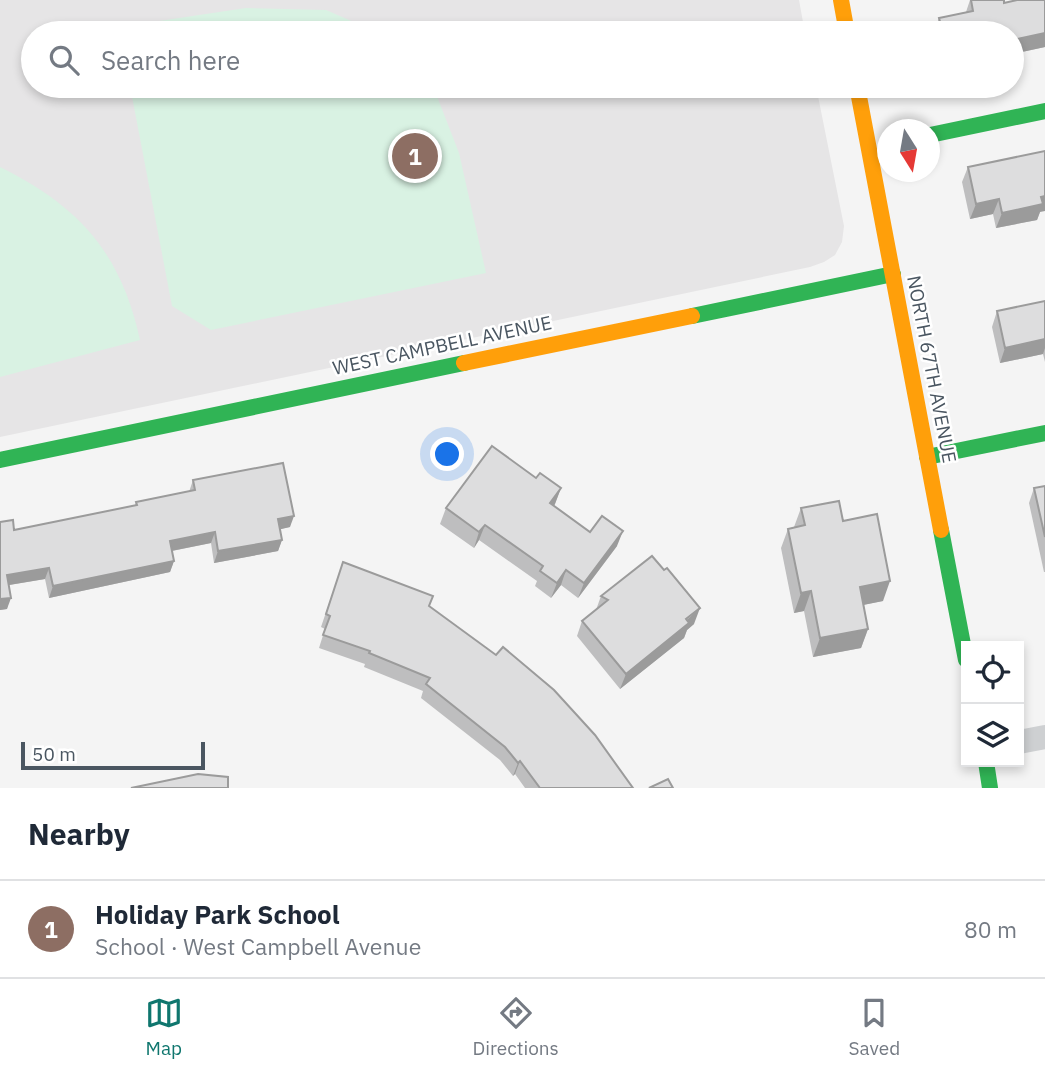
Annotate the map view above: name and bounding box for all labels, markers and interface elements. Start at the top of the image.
search box [21,21,1024,98]
icon: search [45,41,83,79]
text: Search here [101,43,240,77]
north arrow [877,119,940,182]
pin: 1 [392,130,438,182]
street label: NORTH 67TH AVENUE [902,273,962,465]
street label: WEST CAMPBELL AVENUE [330,310,554,380]
your location [430,437,464,471]
map controls [961,641,1024,767]
button: locate [961,641,1024,704]
button: layers [961,704,1024,767]
scale bar [21,739,205,771]
text: 50 m [32,742,76,766]
text: Nearby [28,814,130,853]
text: Holiday Park School [95,897,340,931]
text: 1 [44,914,58,944]
text: 80 m [964,914,1017,944]
text: School · West Campbell Avenue [95,931,421,961]
tab: Map [145,994,183,1060]
tab: Directions [472,994,559,1060]
tab: Saved [849,994,900,1060]

